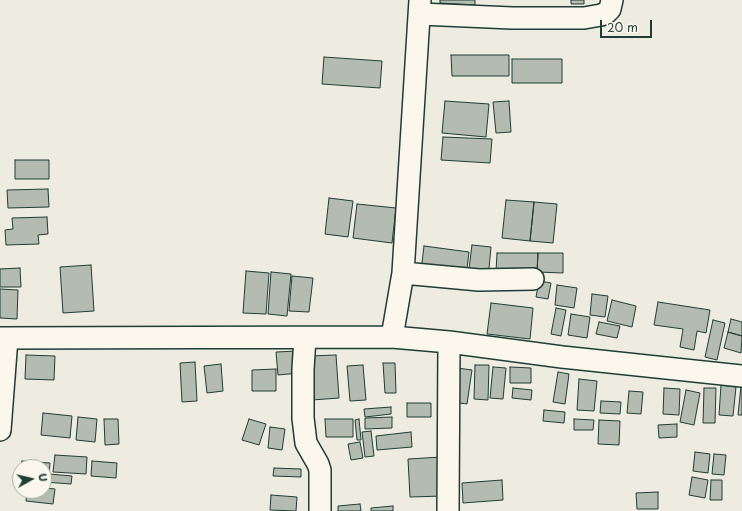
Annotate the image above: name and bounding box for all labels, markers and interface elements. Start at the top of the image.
scale bar [602,12,654,38]
text: 20 m [607,18,638,36]
north arrow [12,459,52,499]
text: U [34,472,52,483]

